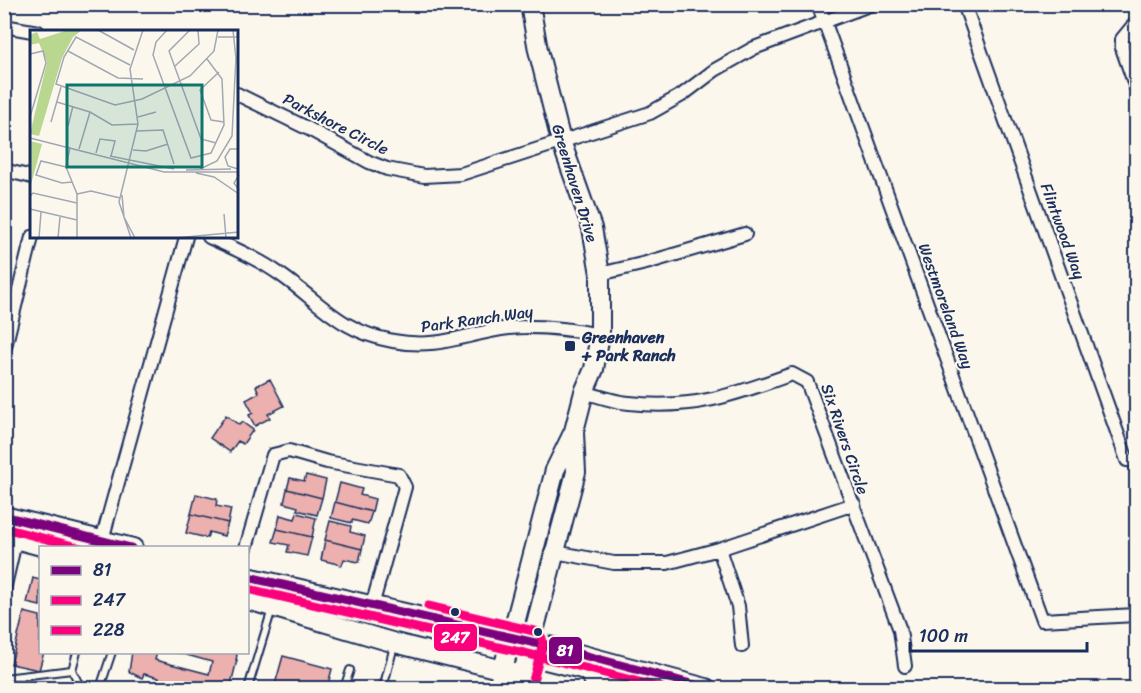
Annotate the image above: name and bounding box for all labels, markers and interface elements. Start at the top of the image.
inset map [30,30,238,238]
street label: Parkshore Circle [278,85,394,163]
street label: Greenhaven Drive [543,120,607,246]
street label: Flintwood Way [1032,179,1094,284]
street label: Westmoreland Way [910,239,982,374]
street label: Park Ranch Way [419,297,536,341]
place label: Greenhaven + Park Ranch [581,323,676,370]
marker: Greenhaven + Park Ranch [563,339,577,353]
street label: Six Rivers Circle [812,379,878,499]
legend [39,546,249,654]
text: 81 [93,554,112,586]
text: 247 [93,584,127,616]
unlabelled marker [449,606,461,618]
text: 228 [93,614,125,646]
scale bar [910,615,1087,653]
text: 100 m [919,620,968,652]
line badge: 247 [433,623,478,652]
text: 247 [440,623,471,652]
unlabelled marker [532,626,544,638]
line badge: 81 [548,636,583,665]
text: 81 [556,636,573,665]

